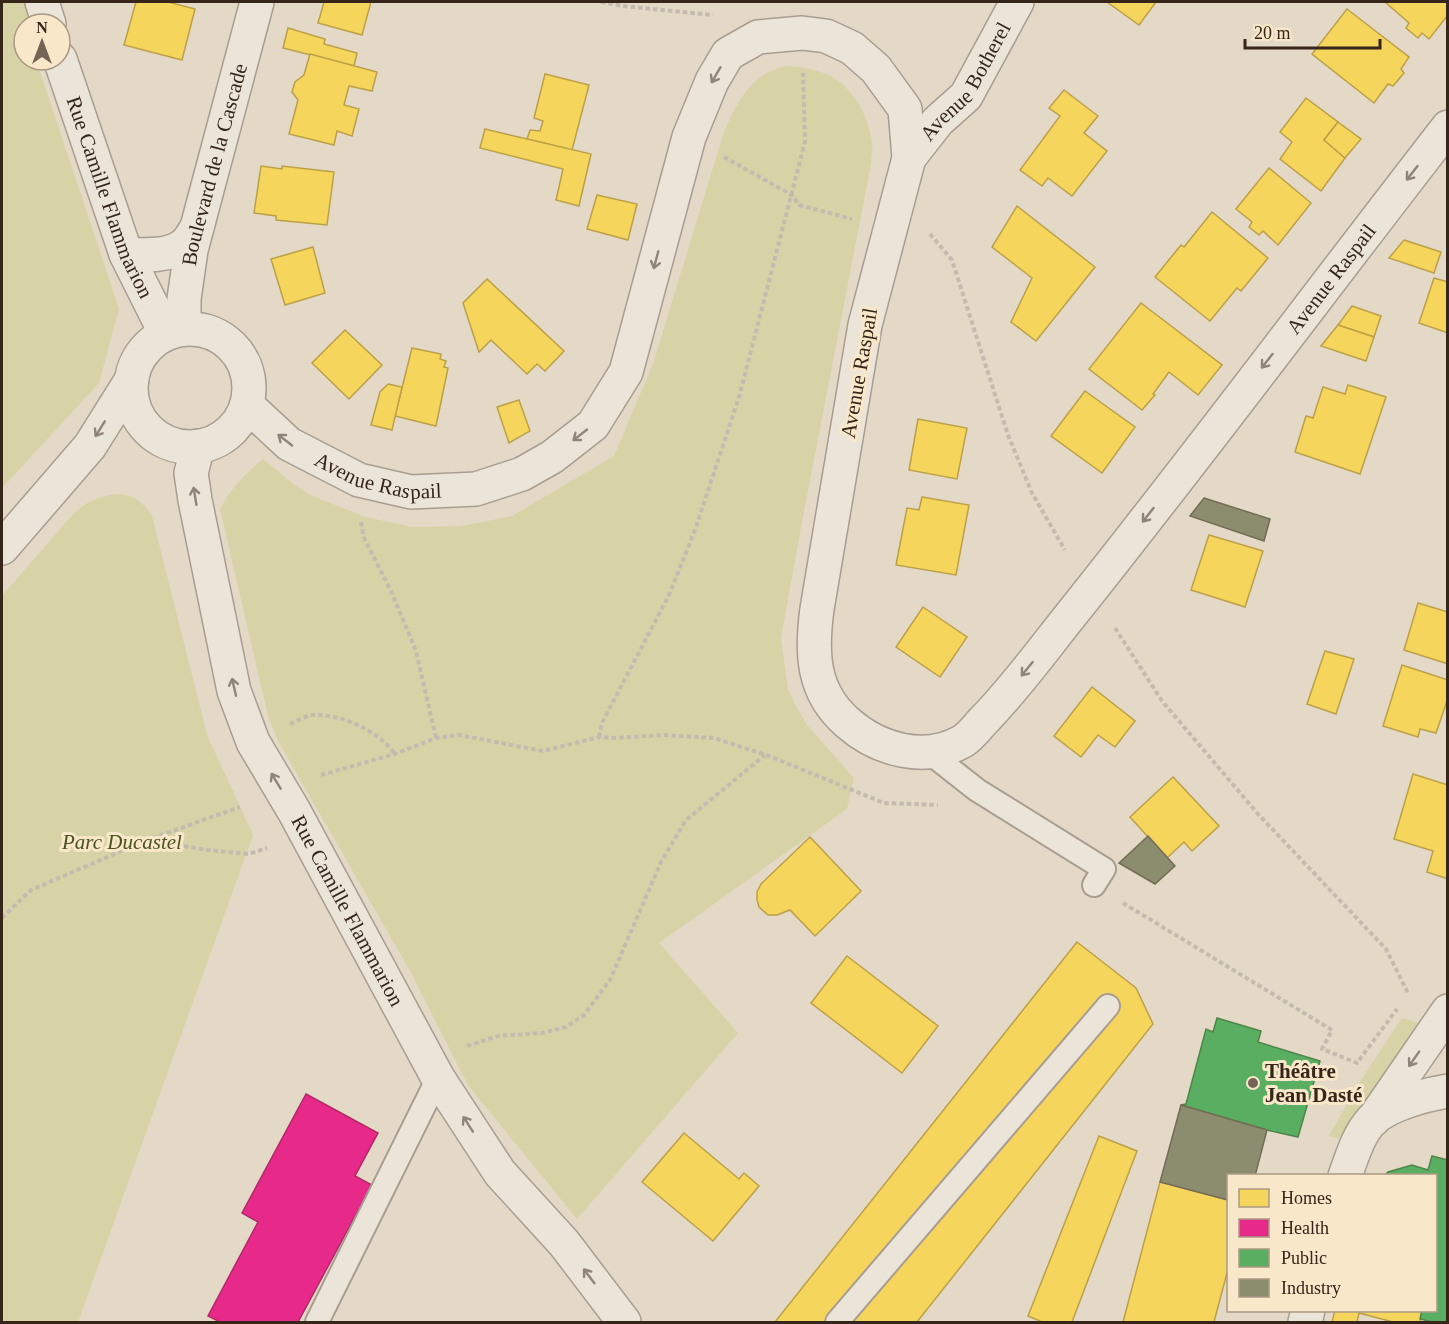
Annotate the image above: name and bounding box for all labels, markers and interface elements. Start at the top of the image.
north arrow [12,12,72,72]
scale bar [1245,12,1380,50]
street label: Avenue Botherel [915,18,1016,145]
text: N [36,19,48,36]
text: 20 m [1254,23,1291,43]
street label: Boulevard de la Cascade [177,61,252,267]
one-way arrow [710,66,722,83]
street label: Rue Camille Flammarion [62,93,158,303]
one-way arrow [1405,165,1418,181]
street label: Avenue Raspail [1282,219,1381,339]
one-way arrow [650,250,661,269]
street label: Avenue Raspail [836,306,882,440]
one-way arrow [1261,353,1274,369]
one-way arrow [94,420,106,437]
one-way arrow [572,429,588,442]
one-way arrow [277,434,293,447]
street label: Avenue Raspail [311,447,442,504]
one-way arrow [189,487,200,506]
one-way arrow [1142,507,1154,523]
one-way arrow [1021,661,1034,677]
one-way arrow [228,678,239,697]
one-way arrow [270,773,282,790]
street label: Rue Camille Flammarion [286,811,409,1011]
park label: Parc Ducastel [61,830,182,854]
one-way arrow [1408,1050,1420,1066]
place label: Théâtre Jean Dasté [1265,1059,1362,1107]
marker: Théâtre Jean Dasté [1246,1076,1260,1090]
one-way arrow [461,1116,473,1133]
legend [1227,1174,1437,1312]
text: Homes [1281,1188,1332,1208]
text: Health [1281,1218,1329,1238]
text: Public [1281,1248,1327,1268]
one-way arrow [583,1268,595,1284]
text: Industry [1281,1278,1341,1298]

